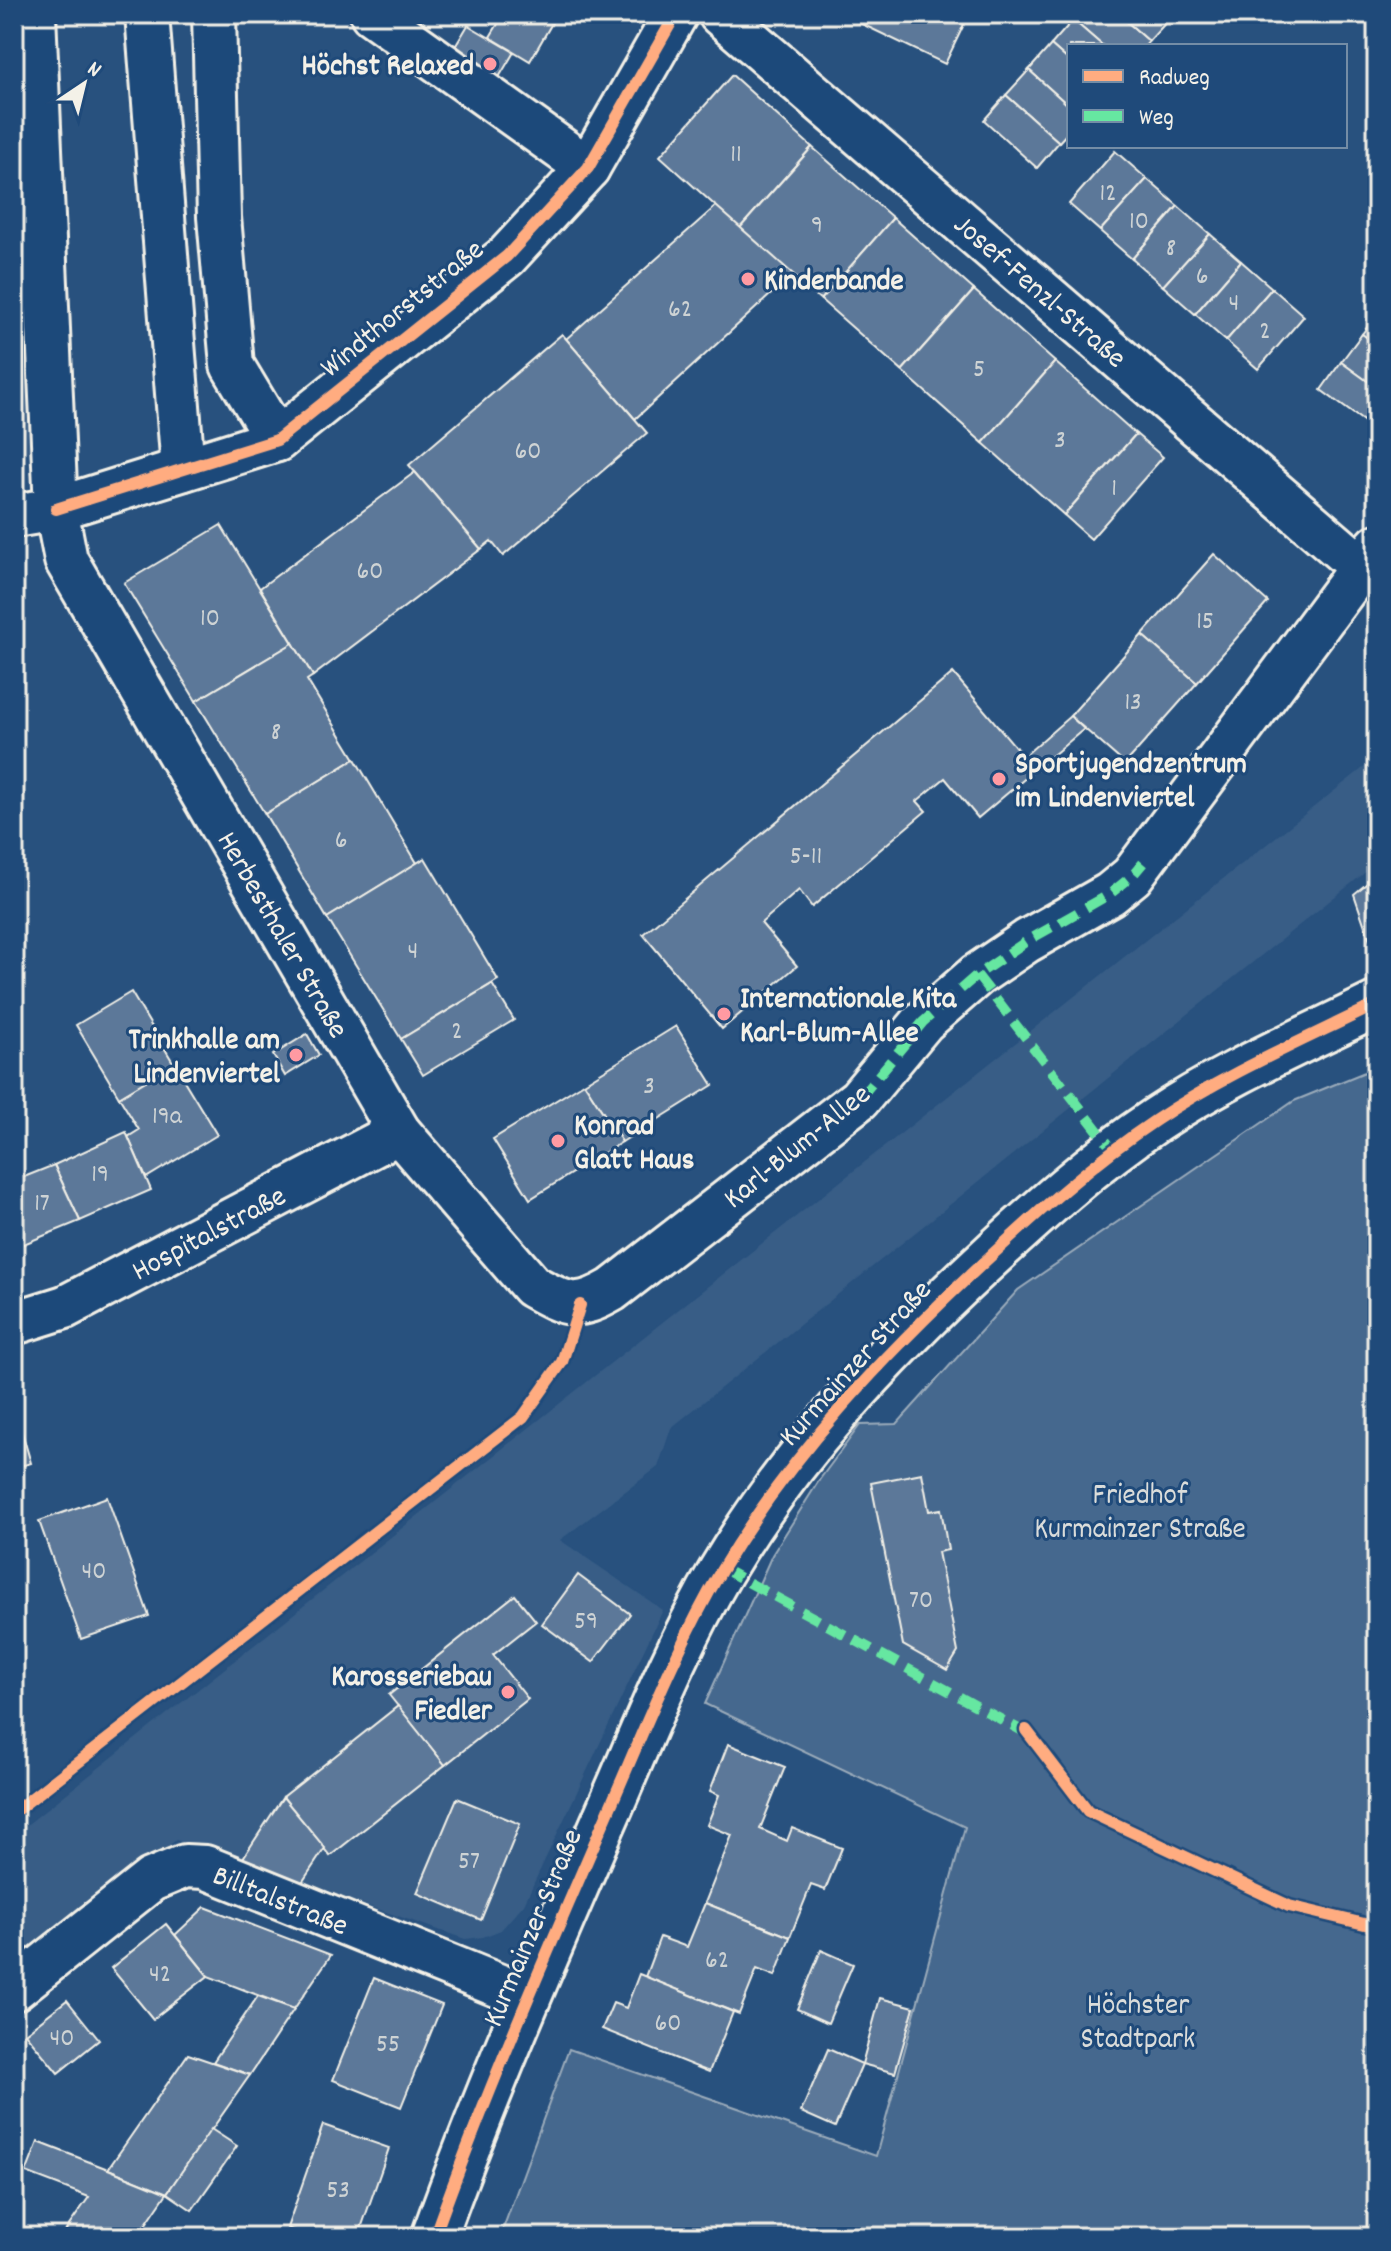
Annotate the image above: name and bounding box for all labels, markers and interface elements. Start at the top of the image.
north arrow [44,44,124,124]
legend [1067,44,1347,148]
place label: Höchst Relaxed [302,47,474,90]
text: N [80,55,107,86]
marker: Höchst Relaxed [481,55,499,73]
text: Radweg [1139,62,1210,96]
text: Weg [1139,102,1174,136]
house number: 11 [730,137,742,174]
house number: 12 [1099,176,1117,213]
house number: 10 [1129,204,1149,241]
street label: Josef-Fenzl-Straße [942,206,1134,381]
house number: 9 [811,208,823,245]
street label: Windthorststraße [313,231,495,390]
house number: 8 [1166,231,1176,268]
house number: 6 [1196,259,1208,296]
place label: Kinderbande [764,262,904,305]
marker: Kinderbande [739,270,757,288]
house number: 4 [1229,286,1239,323]
house number: 62 [668,292,692,329]
house number: 2 [1259,314,1271,351]
house number: 5 [973,352,985,389]
house number: 3 [1054,423,1066,460]
house number: 60 [515,434,541,471]
house number: 1 [1111,471,1117,508]
house number: 60 [357,554,383,591]
house number: 10 [200,601,220,638]
house number: 15 [1196,604,1214,641]
house number: 13 [1124,685,1142,722]
house number: 8 [271,715,281,752]
place label: Sportjugendzentrum im Lindenviertel [1015,745,1247,822]
marker: Sportjugendzentrum im Lindenviertel [990,770,1008,788]
house number: 6 [335,823,347,860]
street label: Herbesthaler Straße [203,825,357,1048]
house number: 5-11 [790,839,822,876]
house number: 4 [408,934,418,971]
place label: Internationale Kita Karl-Blum-Allee [740,980,957,1057]
marker: Internationale Kita Karl-Blum-Allee [715,1005,733,1023]
house number: 2 [451,1014,463,1051]
place label: Trinkhalle am Lindenviertel [128,1021,281,1098]
marker: Trinkhalle am Lindenviertel [287,1046,305,1064]
house number: 3 [643,1069,655,1106]
street label: Karl-Blum-Allee [716,1076,882,1221]
house number: 19a [152,1099,183,1136]
place label: Konrad Glatt Haus [574,1107,694,1184]
marker: Konrad Glatt Haus [549,1132,567,1150]
house number: 19 [91,1157,109,1194]
street label: Hospitalstraße [125,1177,295,1295]
house number: 17 [34,1186,50,1223]
street label: Kurmainzer Straße [771,1272,944,1458]
park label: Friedhof Kurmainzer Straße [1034,1476,1246,1553]
house number: 40 [82,1554,106,1591]
house number: 70 [909,1583,933,1620]
house number: 59 [574,1604,598,1641]
place label: Karosseriebau Fiedler [331,1658,493,1735]
marker: Karosseriebau Fiedler [499,1683,517,1701]
street label: Kurmainzer Straße [474,1823,596,2035]
house number: 57 [458,1844,480,1881]
street label: Billtalstraße [205,1857,353,1950]
house number: 62 [705,1943,729,1980]
house number: 42 [149,1957,171,1994]
park label: Höchster Stadtpark [1081,1986,1195,2063]
house number: 60 [655,2006,681,2043]
house number: 40 [50,2021,74,2058]
house number: 55 [376,2027,400,2064]
house number: 53 [326,2173,350,2210]

